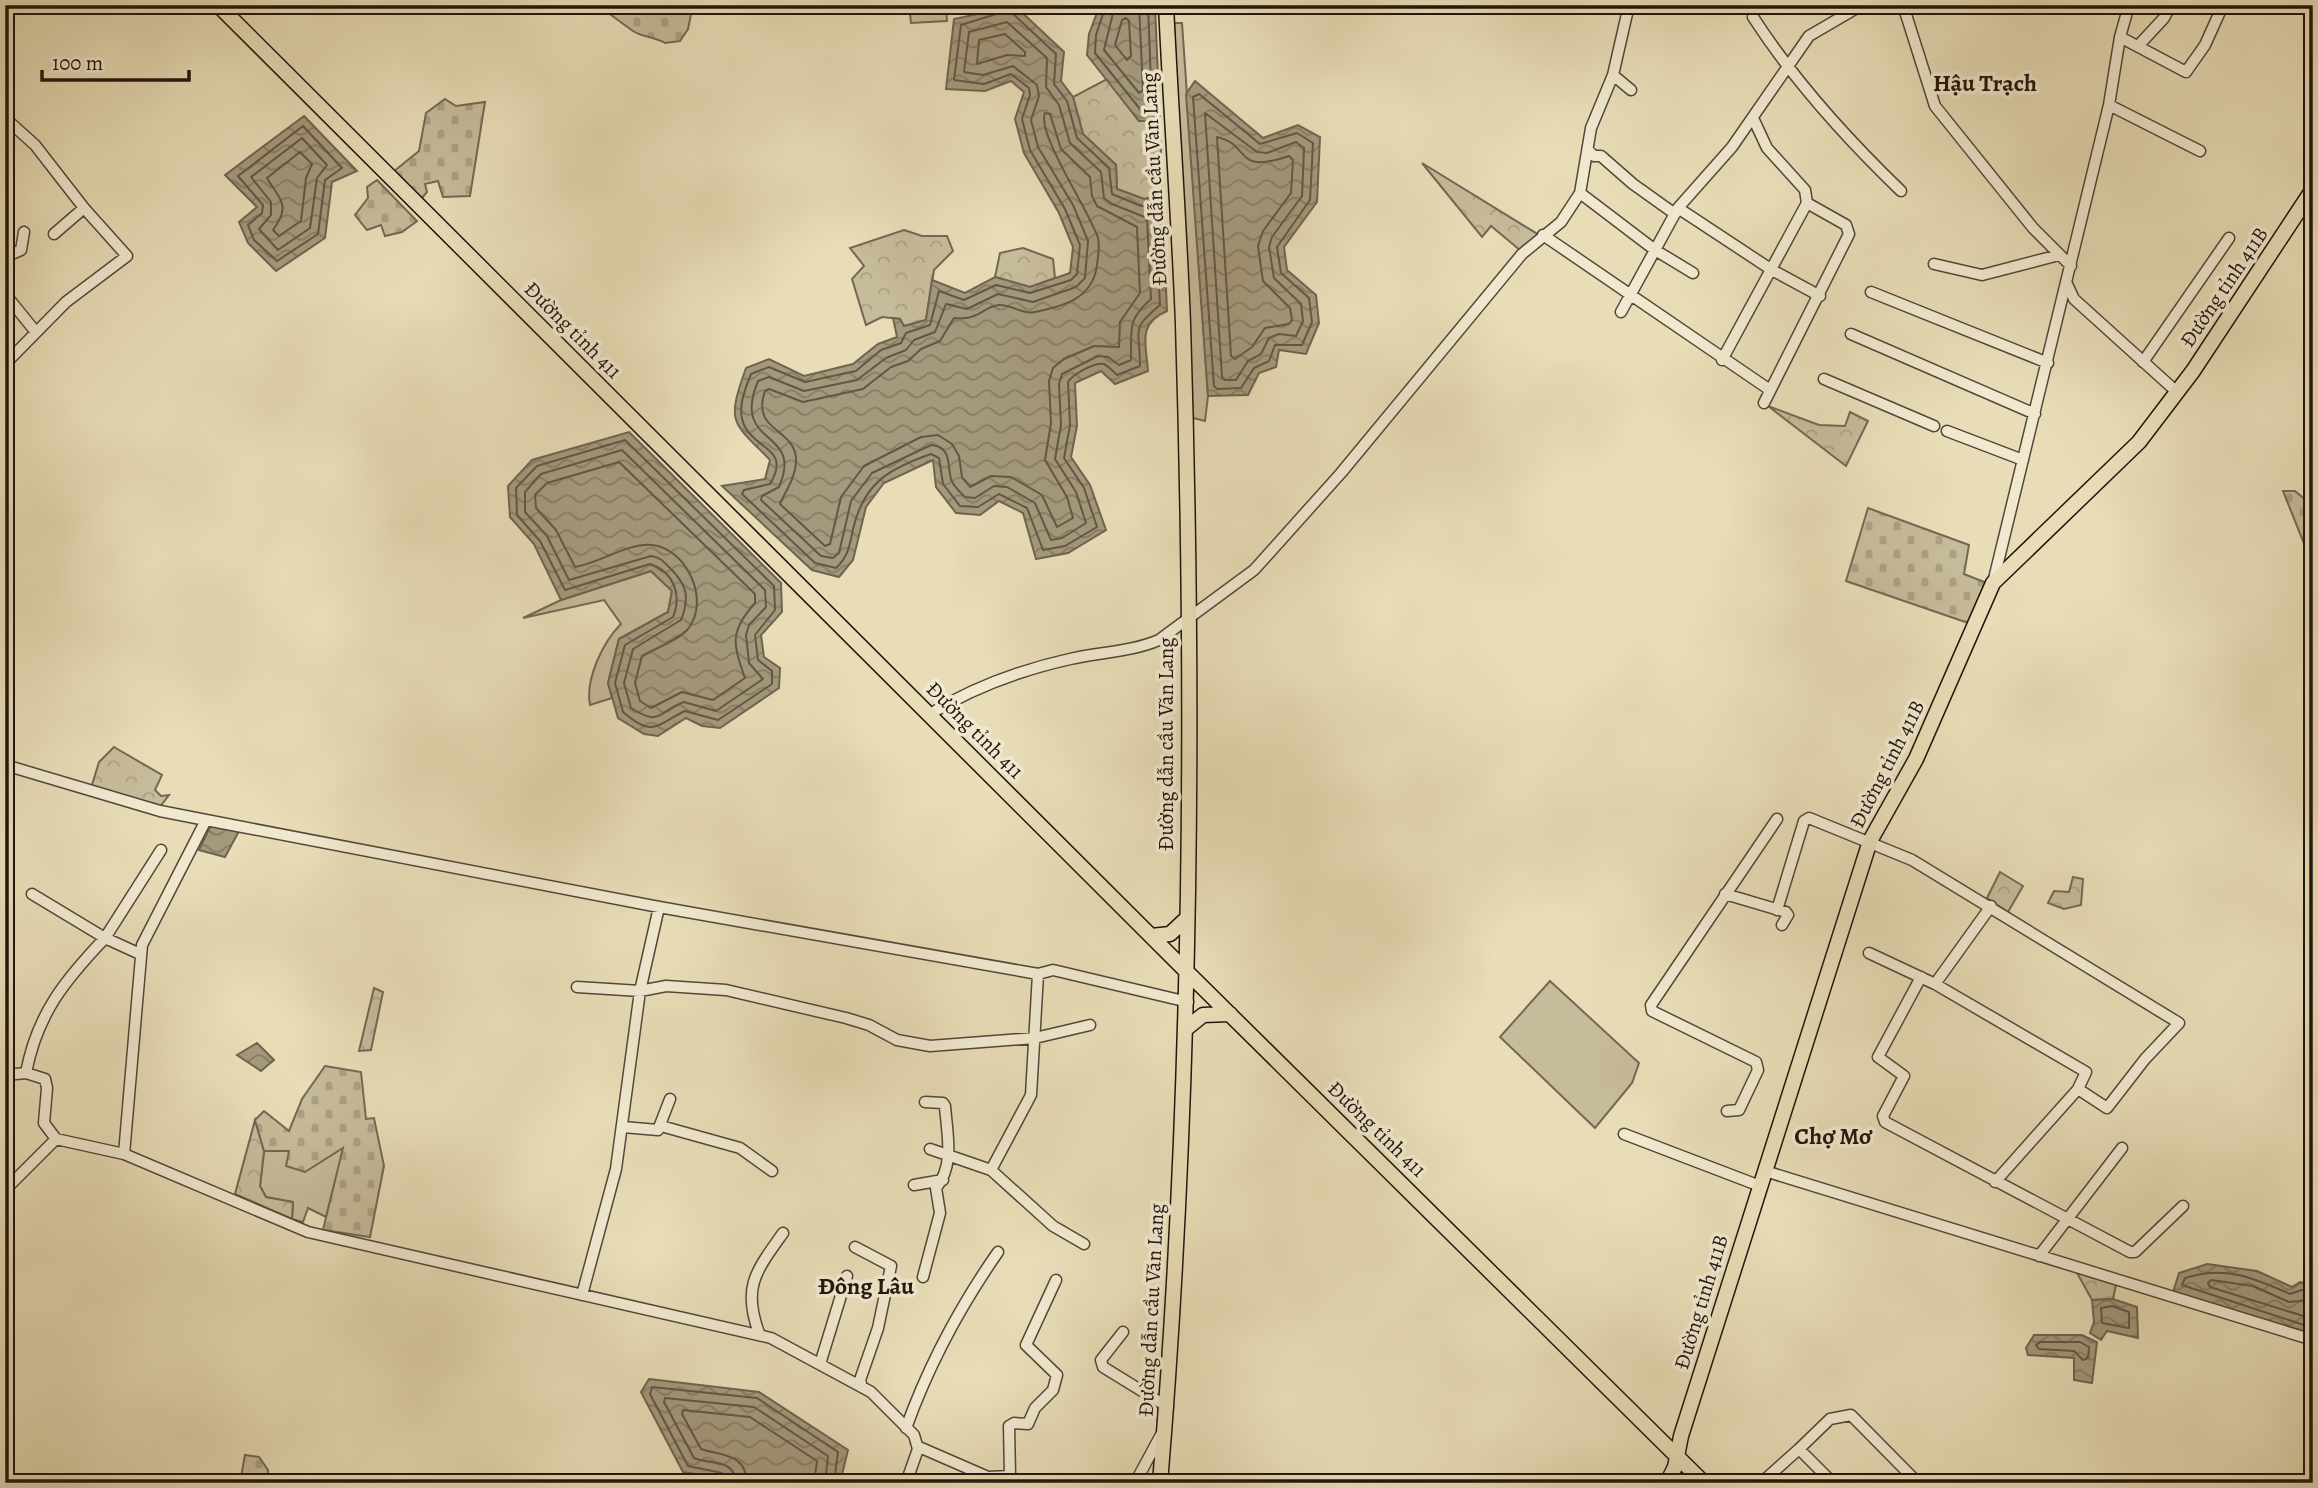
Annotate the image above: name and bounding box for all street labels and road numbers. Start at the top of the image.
street label: Đường dẫn cầu Văn Lang [1134,71,1174,286]
street label: Đường tỉnh 411B [2173,221,2275,353]
street label: Đường tỉnh 411 [518,275,628,385]
street label: Đường dẫn cầu Văn Lang [1152,637,1180,851]
street label: Đường tỉnh 411 [920,675,1030,785]
street label: Đường tỉnh 411B [1843,695,1931,833]
street label: Đường tỉnh 411 [1322,1075,1432,1183]
street label: Đường dẫn cầu Văn Lang [1131,1202,1171,1417]
street label: Đường tỉnh 411B [1667,1231,1735,1373]

